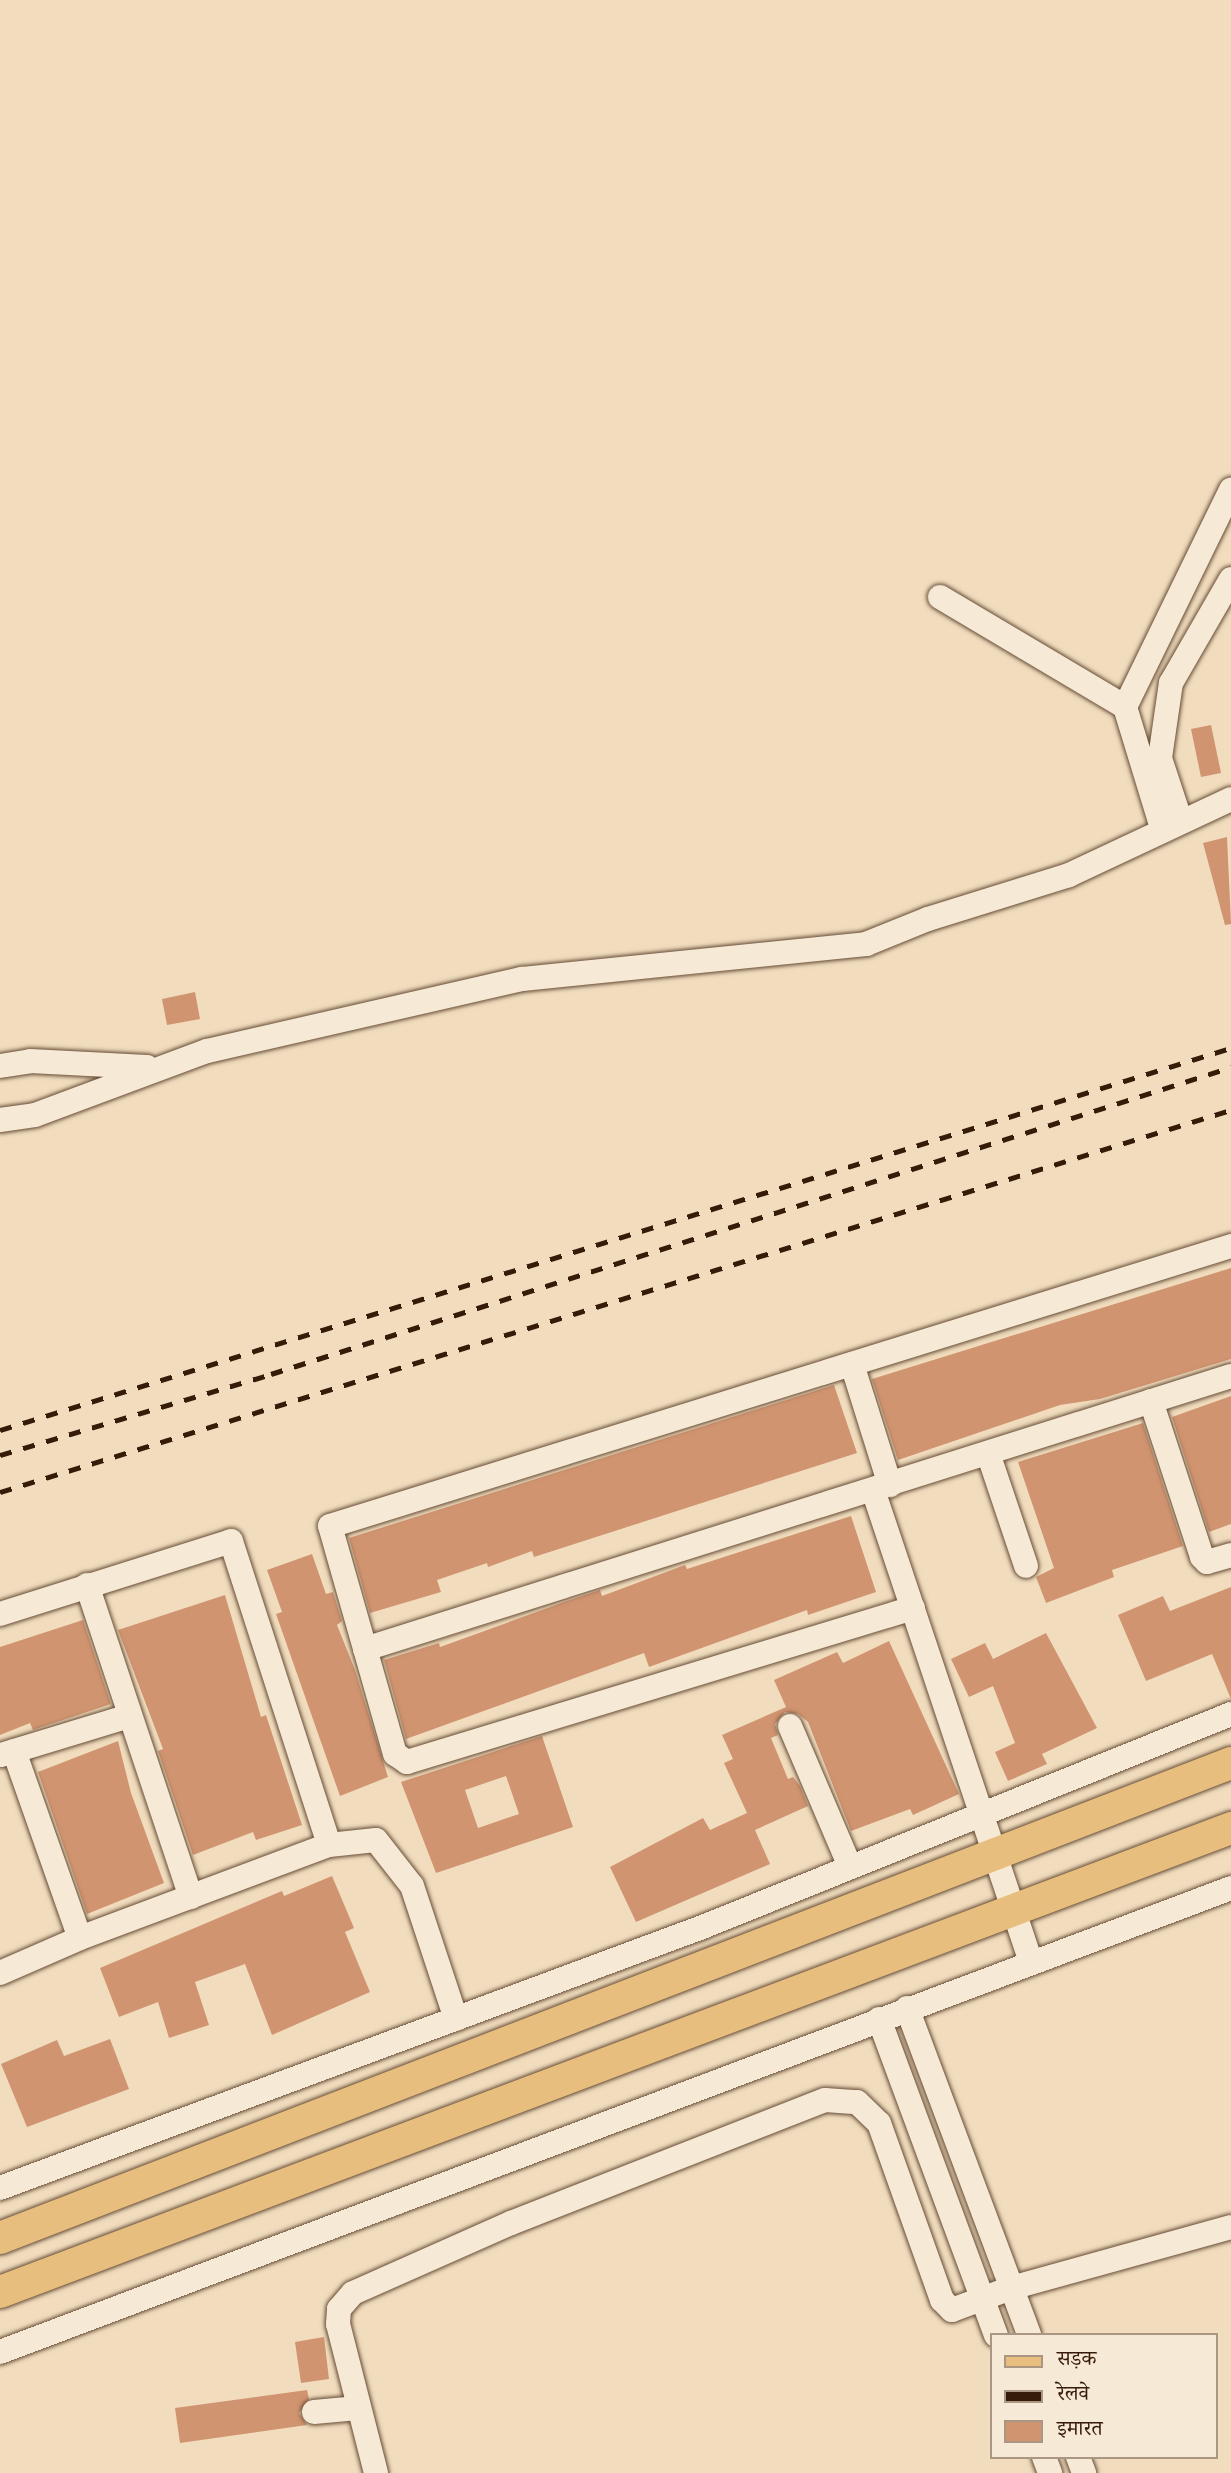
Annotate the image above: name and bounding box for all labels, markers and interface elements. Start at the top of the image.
legend [990,2333,1217,2459]
text: सड़क [1057,2349,1096,2370]
text: रेलवे [1057,2384,1089,2405]
text: इमारत [1057,2419,1103,2440]

